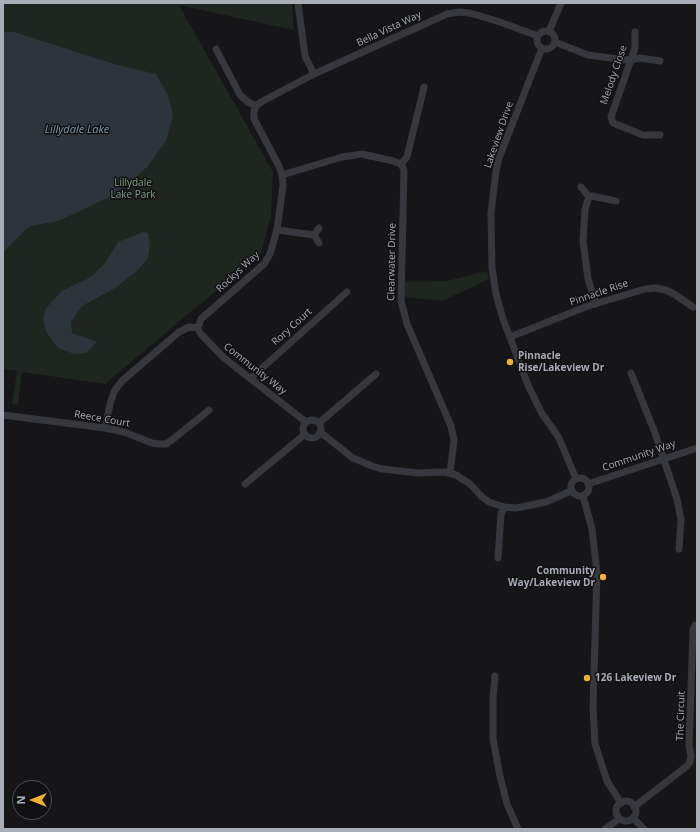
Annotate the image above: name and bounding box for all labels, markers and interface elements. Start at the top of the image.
street label: Bella Vista Way [355,9,423,49]
street label: Melody Close [598,44,630,106]
street label: Lakeview Drive [482,100,516,170]
water label: Lillydale Lake [45,123,109,137]
park label: Lillydale Lake Park [110,177,156,200]
street label: Clearwater Drive [385,223,399,301]
street label: Rockys Way [214,249,262,295]
street label: Pinnacle Rise [568,277,630,309]
street label: Rory Court [269,306,315,348]
street label: Community Way [221,341,289,397]
place label: Pinnacle Rise/Lakeview Dr [518,350,604,374]
marker: Pinnacle Rise/Lakeview Dr [505,357,515,367]
street label: Reece Court [73,408,131,430]
street label: Community Way [601,438,677,474]
place label: Community Way/Lakeview Dr [508,565,595,588]
marker: Community Way/Lakeview Dr [598,572,608,582]
place label: 126 Lakeview Dr [595,672,676,684]
marker: 126 Lakeview Dr [582,673,592,683]
street label: The Circuit [674,691,688,741]
north arrow [12,780,52,820]
text: N [13,796,28,804]

